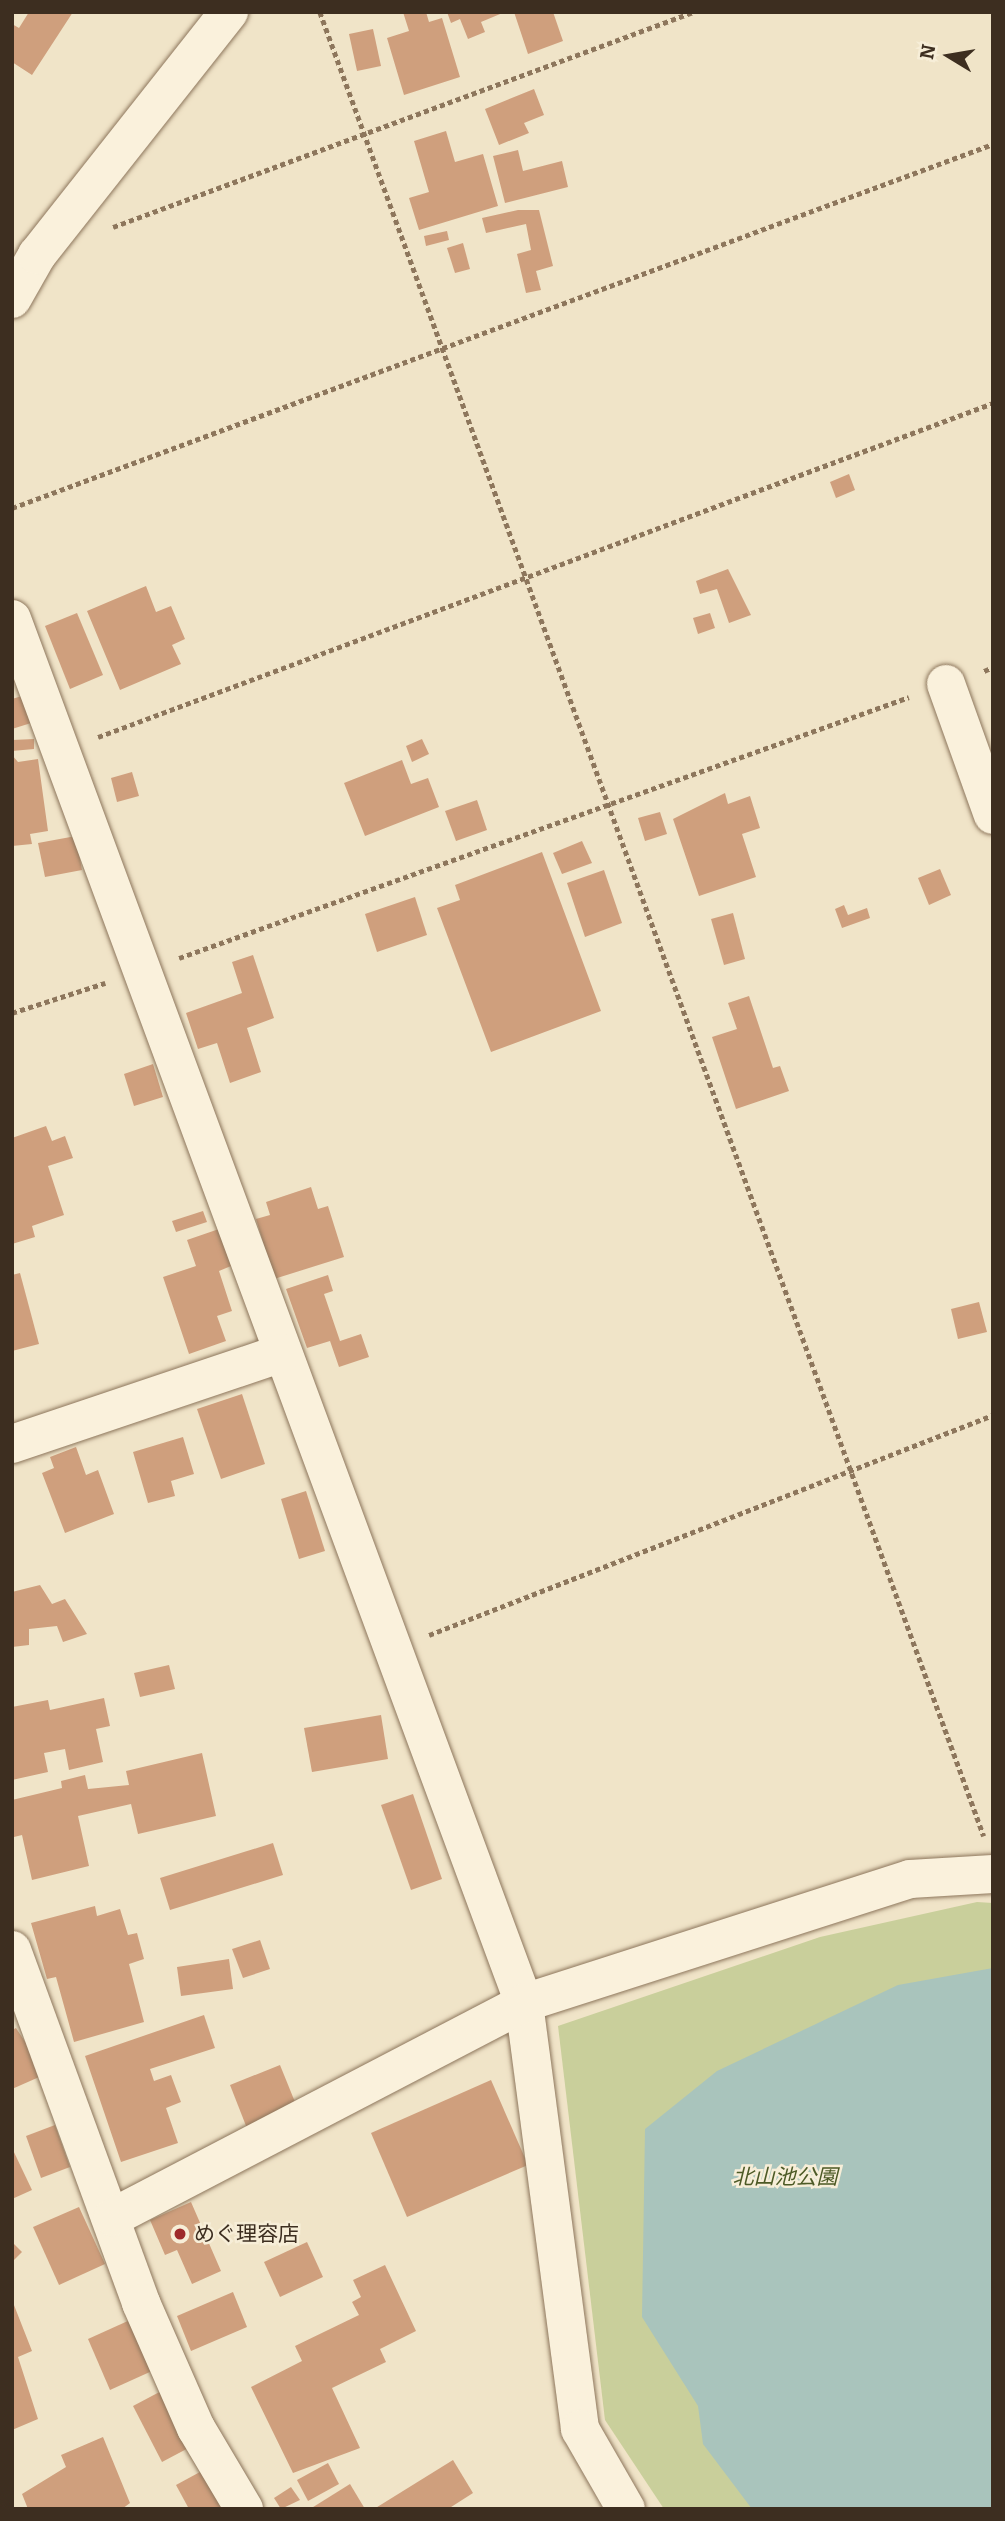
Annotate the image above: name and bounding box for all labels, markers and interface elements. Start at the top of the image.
north arrow [914,21,984,91]
text: N [915,43,941,61]
park label: 北山池公園 [733,2164,837,2190]
place label: めぐ理容店 [194,2221,299,2247]
marker: めぐ理容店 [172,2226,188,2242]

